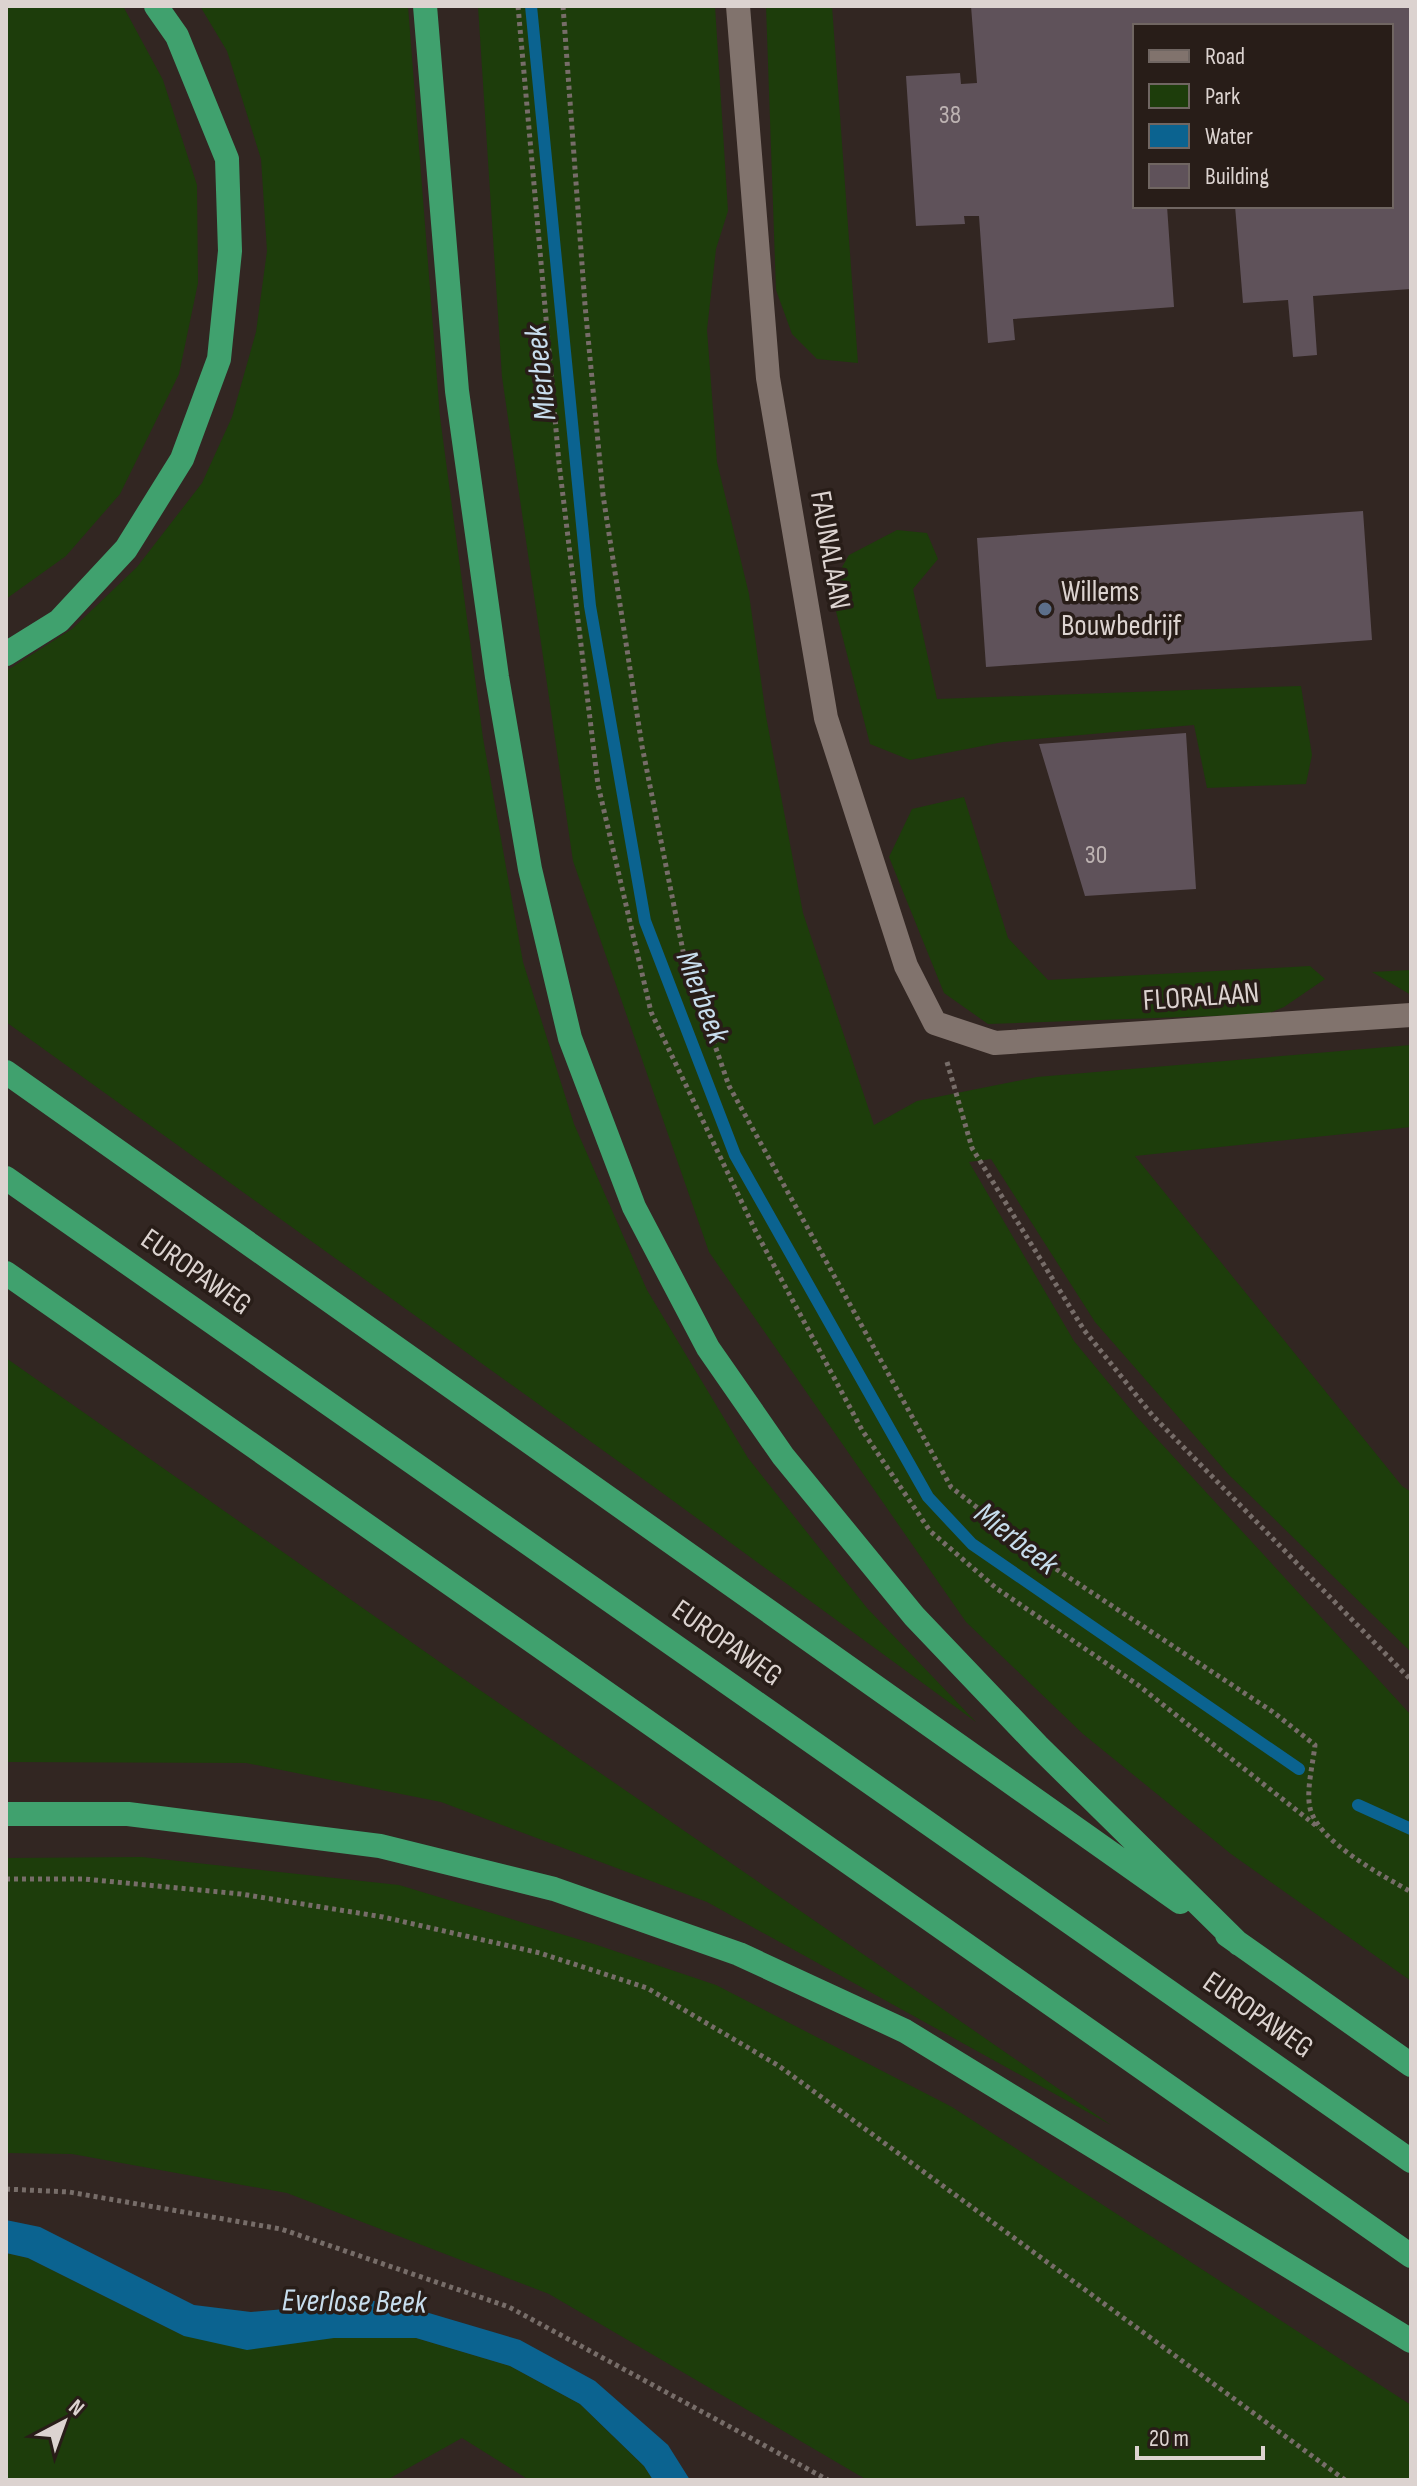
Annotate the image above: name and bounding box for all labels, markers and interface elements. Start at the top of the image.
legend [1133,24,1393,208]
text: Road [1205,42,1245,71]
text: Park [1205,82,1240,111]
house number: 38 [939,100,961,131]
text: Water [1205,122,1253,151]
text: Building [1205,162,1269,191]
water label: Mierbeek [516,322,565,423]
street label: FAUNALAAN [802,488,858,612]
place label: Willems Bouwbedrijf [1061,574,1182,644]
marker: Willems Bouwbedrijf [1036,600,1054,618]
house number: 30 [1085,840,1107,871]
water label: Mierbeek [667,945,738,1050]
street label: FLORALAAN [1142,975,1260,1019]
street label: EUROPAWEG [134,1221,258,1323]
water label: Mierbeek [966,1494,1067,1585]
street label: EUROPAWEG [665,1592,789,1694]
street label: EUROPAWEG [1196,1964,1320,2066]
water label: Everlose Beek [281,2281,428,2323]
north arrow [24,2382,104,2462]
text: N [63,2394,89,2422]
scale bar [1137,2410,1263,2460]
text: 20 m [1149,2424,1189,2453]

